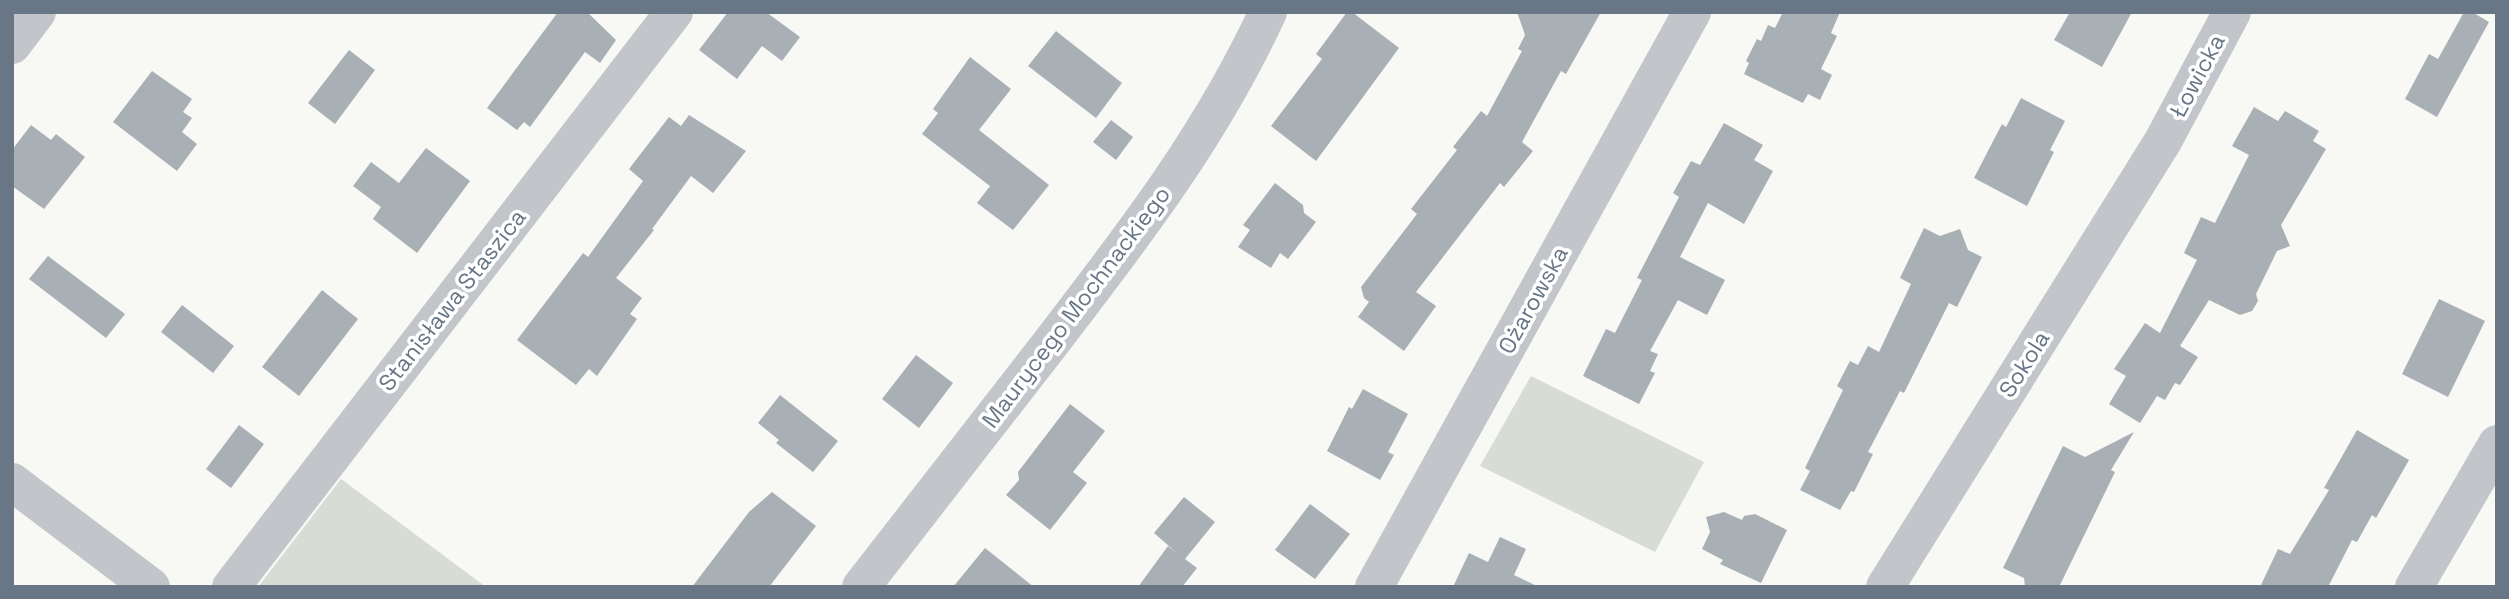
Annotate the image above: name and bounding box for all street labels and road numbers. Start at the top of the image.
street label: Łowicka [2162,29,2232,123]
street label: Maurycego Mochnackiego [975,180,1177,434]
street label: Stanisława Staszica [372,203,532,397]
street label: Ożarowska [1491,241,1575,359]
street label: Sokola [1992,325,2056,403]

